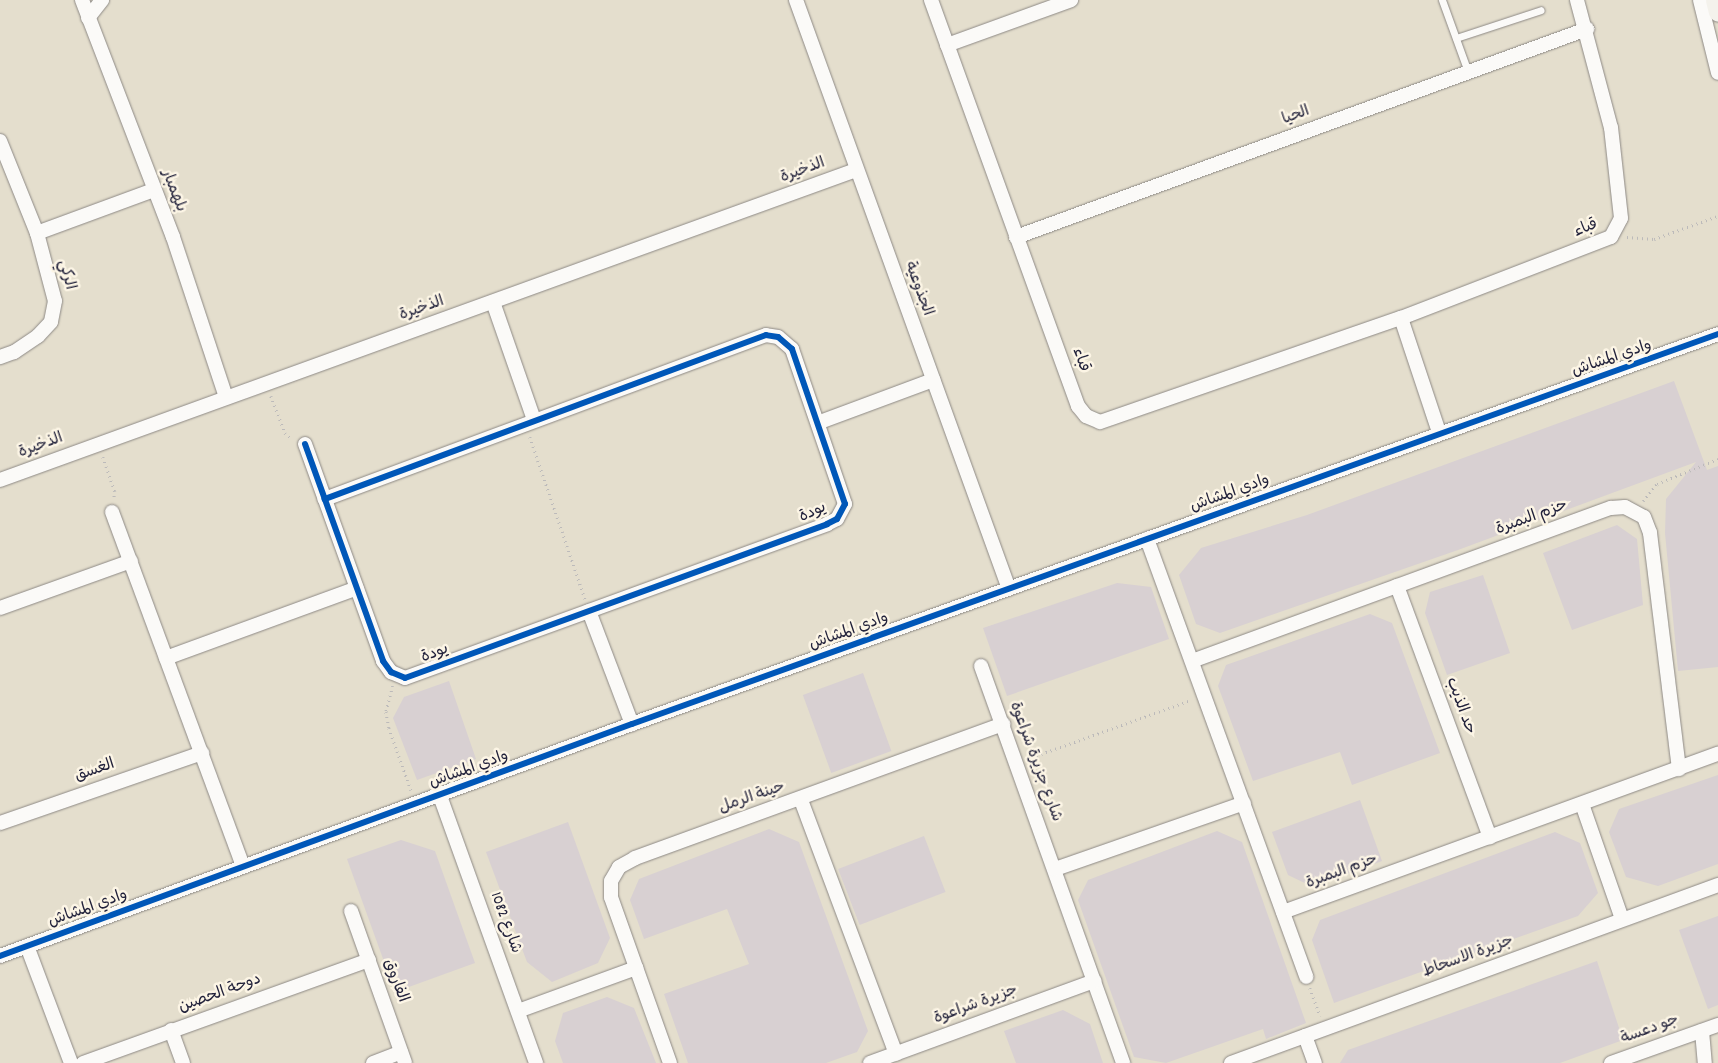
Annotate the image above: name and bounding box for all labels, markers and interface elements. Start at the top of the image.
street label: الحيا [1280,102,1312,130]
street label: الذخيرة [778,154,828,188]
street label: بلهمبار [156,167,190,215]
street label: قباء [1571,215,1601,243]
street label: الركي [53,258,79,292]
street label: الجذوعية [899,259,937,319]
street label: الذخيرة [397,292,447,326]
street label: وادي المشاش [1570,336,1654,382]
street label: قباء [1067,345,1093,375]
street label: الذخيرة [16,429,66,463]
street label: وادي المشاش [1188,471,1272,517]
street label: حزم البمبرة [1494,496,1570,540]
street label: يودة [796,499,830,527]
street label: وادي المشاش [807,609,891,655]
street label: يودة [419,640,451,668]
street label: حد الذيب [1441,675,1479,737]
street label: شارع جزيرة شراعوة [1004,699,1066,825]
street label: وادي المشاش [427,747,511,793]
street label: الغسق [72,755,118,787]
street label: حينة الرمل [716,778,788,818]
street label: حزم البمبرة [1304,850,1380,894]
street label: وادي المشاش [46,886,130,932]
street label: شارع 1082 [485,890,525,956]
street label: جزيرة الاسحاط [1420,932,1516,982]
street label: الفاروق [378,957,412,1005]
street label: دوحة الحصين [176,970,264,1018]
street label: جزيرة شراعوة [931,981,1021,1029]
street label: جو دعسة [1619,1011,1681,1049]

